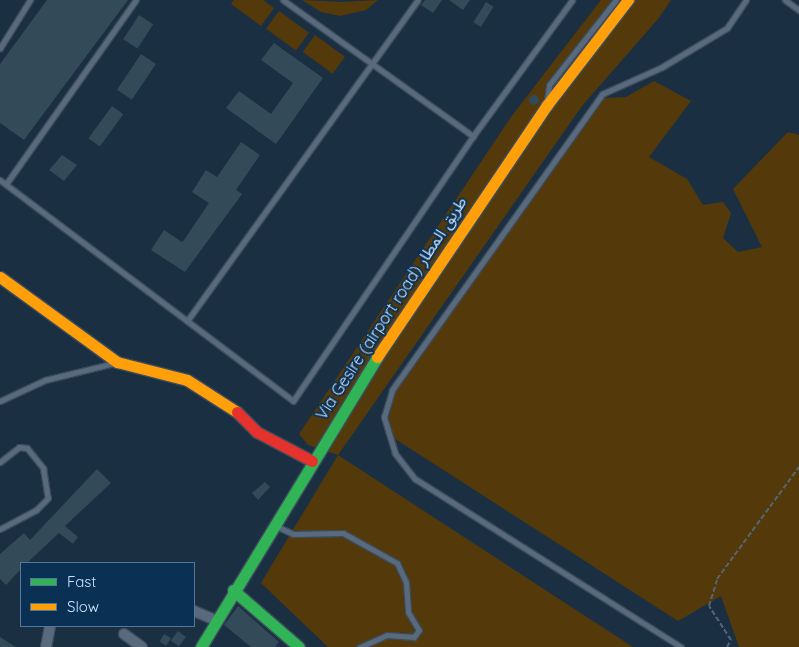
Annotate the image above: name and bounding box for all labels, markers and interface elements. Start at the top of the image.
street label: Via Gesire (airport road) طريق المطار [312,193,470,423]
legend [20,562,195,627]
text: Fast [67,572,96,591]
text: Slow [67,597,99,616]

